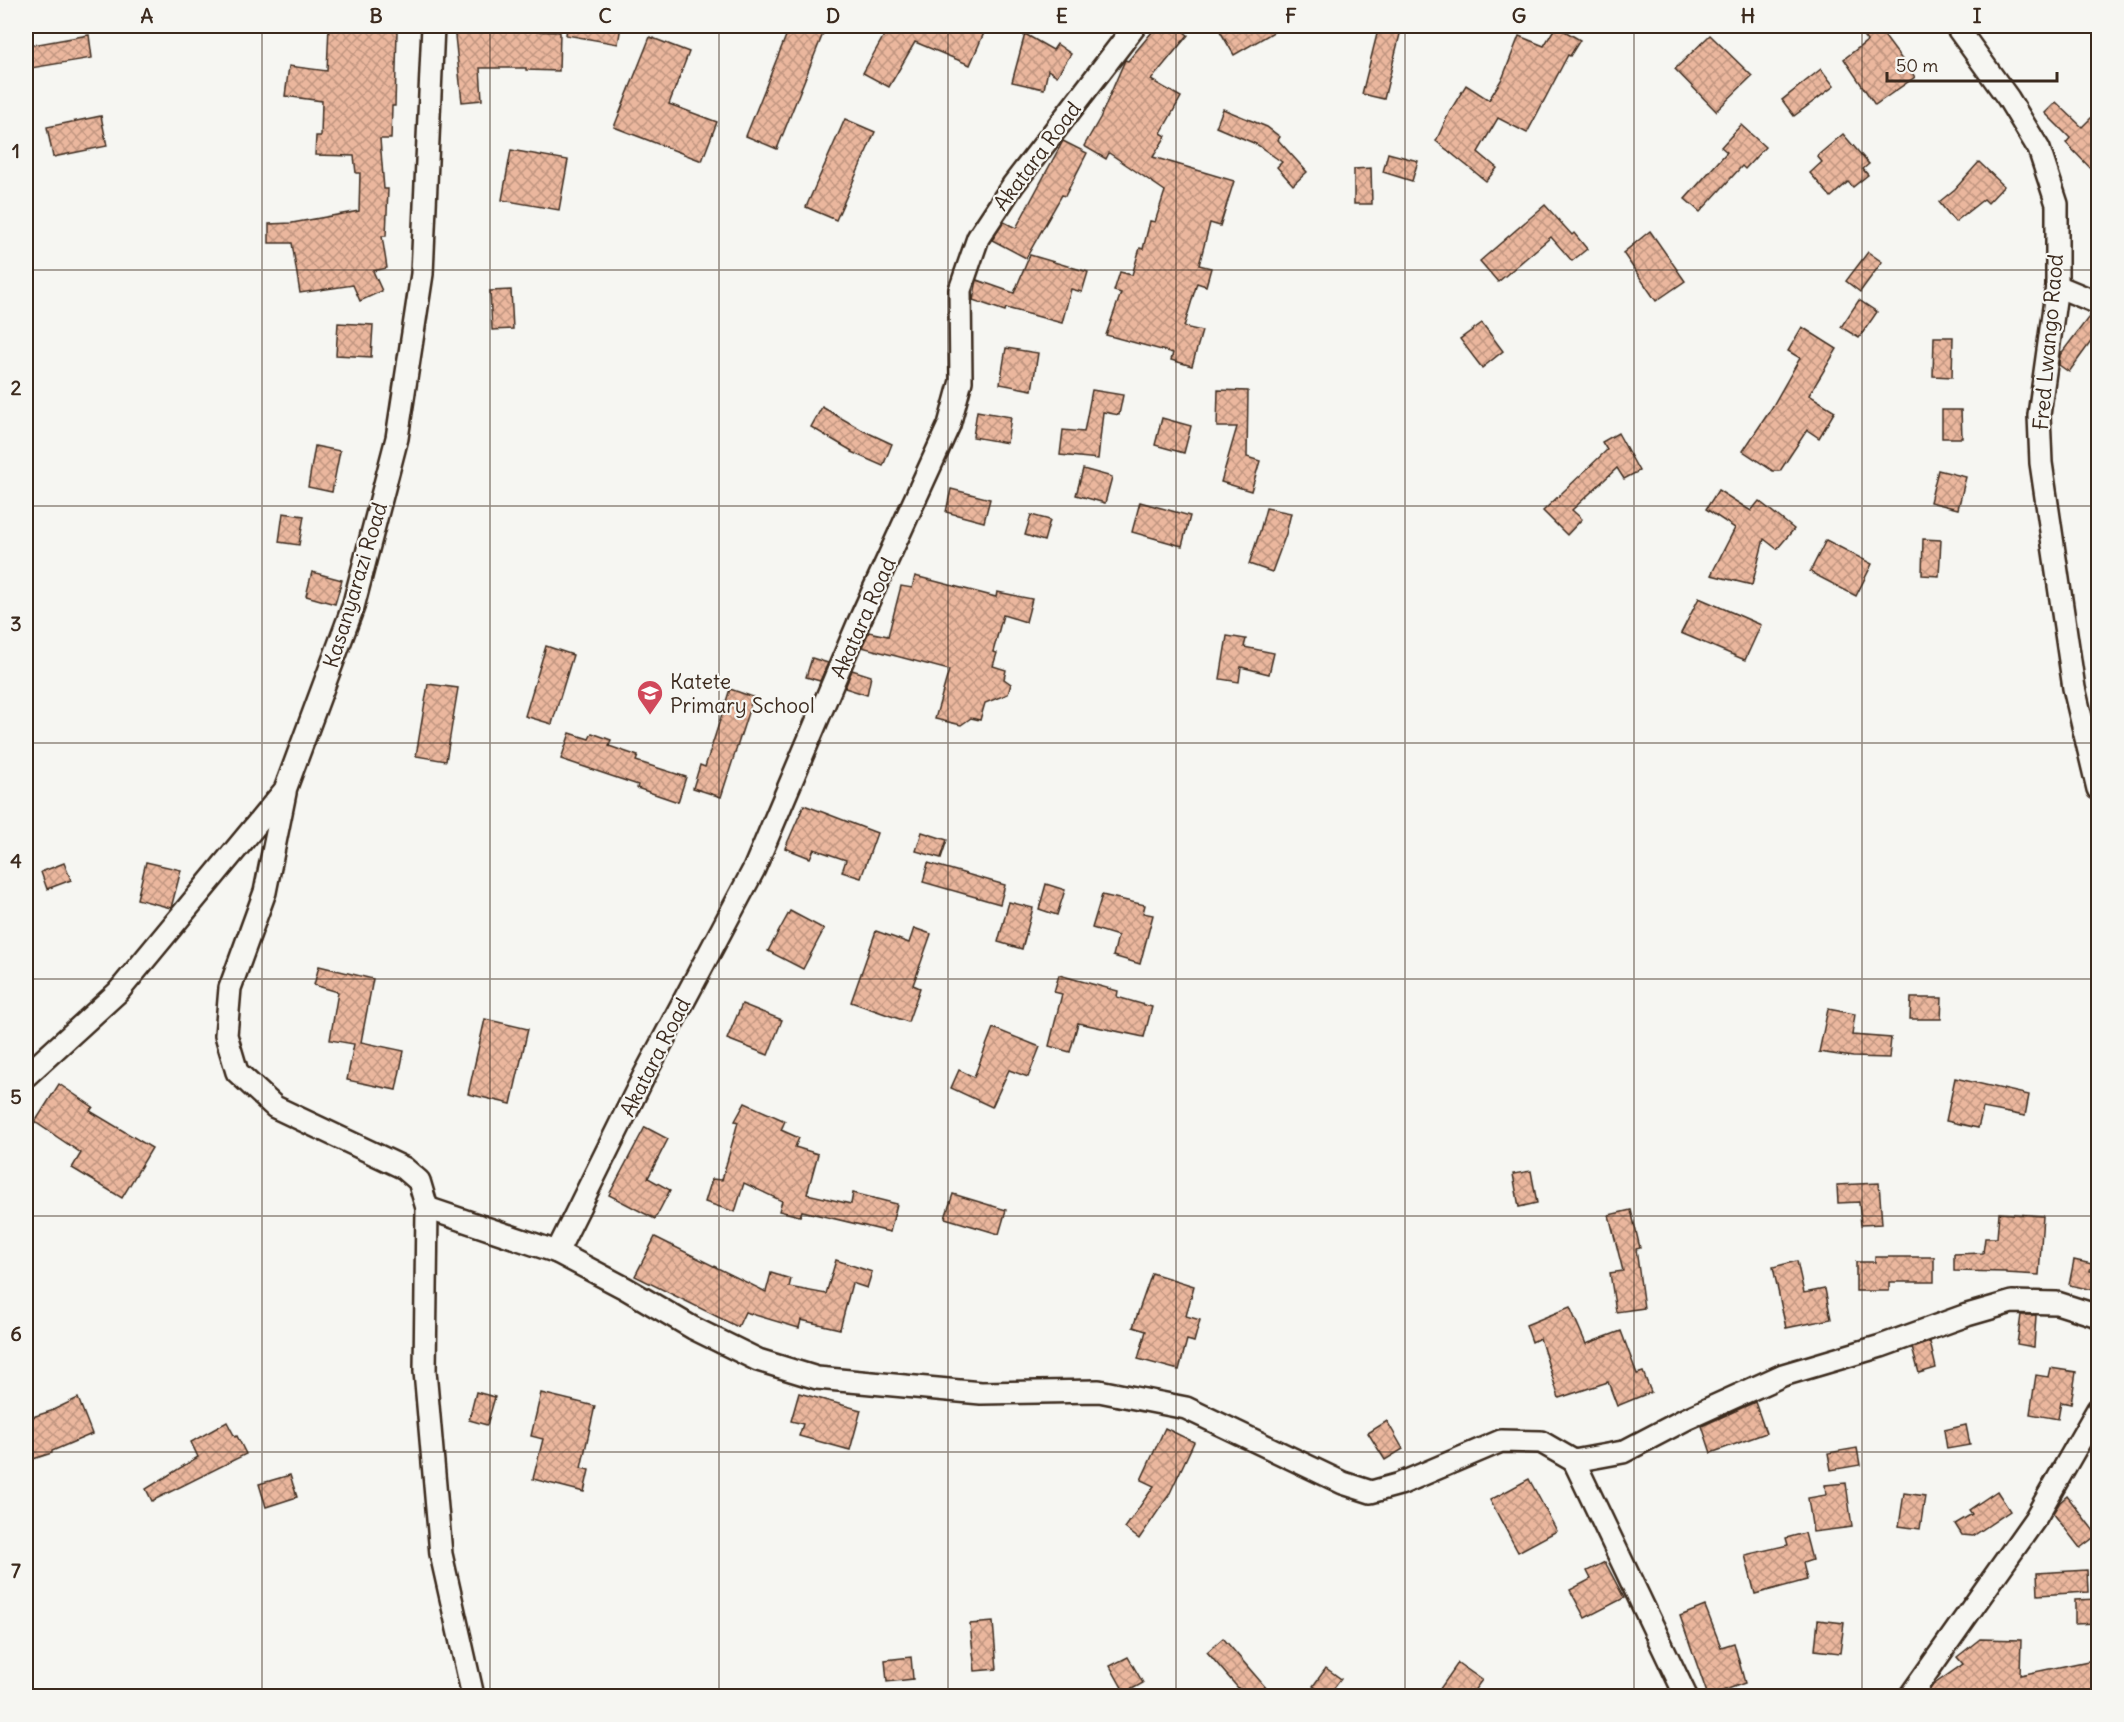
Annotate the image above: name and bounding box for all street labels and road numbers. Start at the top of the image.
street label: Akatara Road [987,96,1087,216]
street label: Fred Lwango Raod [2027,253,2069,431]
street label: Kasanyarazi Road [317,499,393,671]
street label: Akatara Road [824,553,902,683]
street label: Akatara Road [614,993,696,1121]

